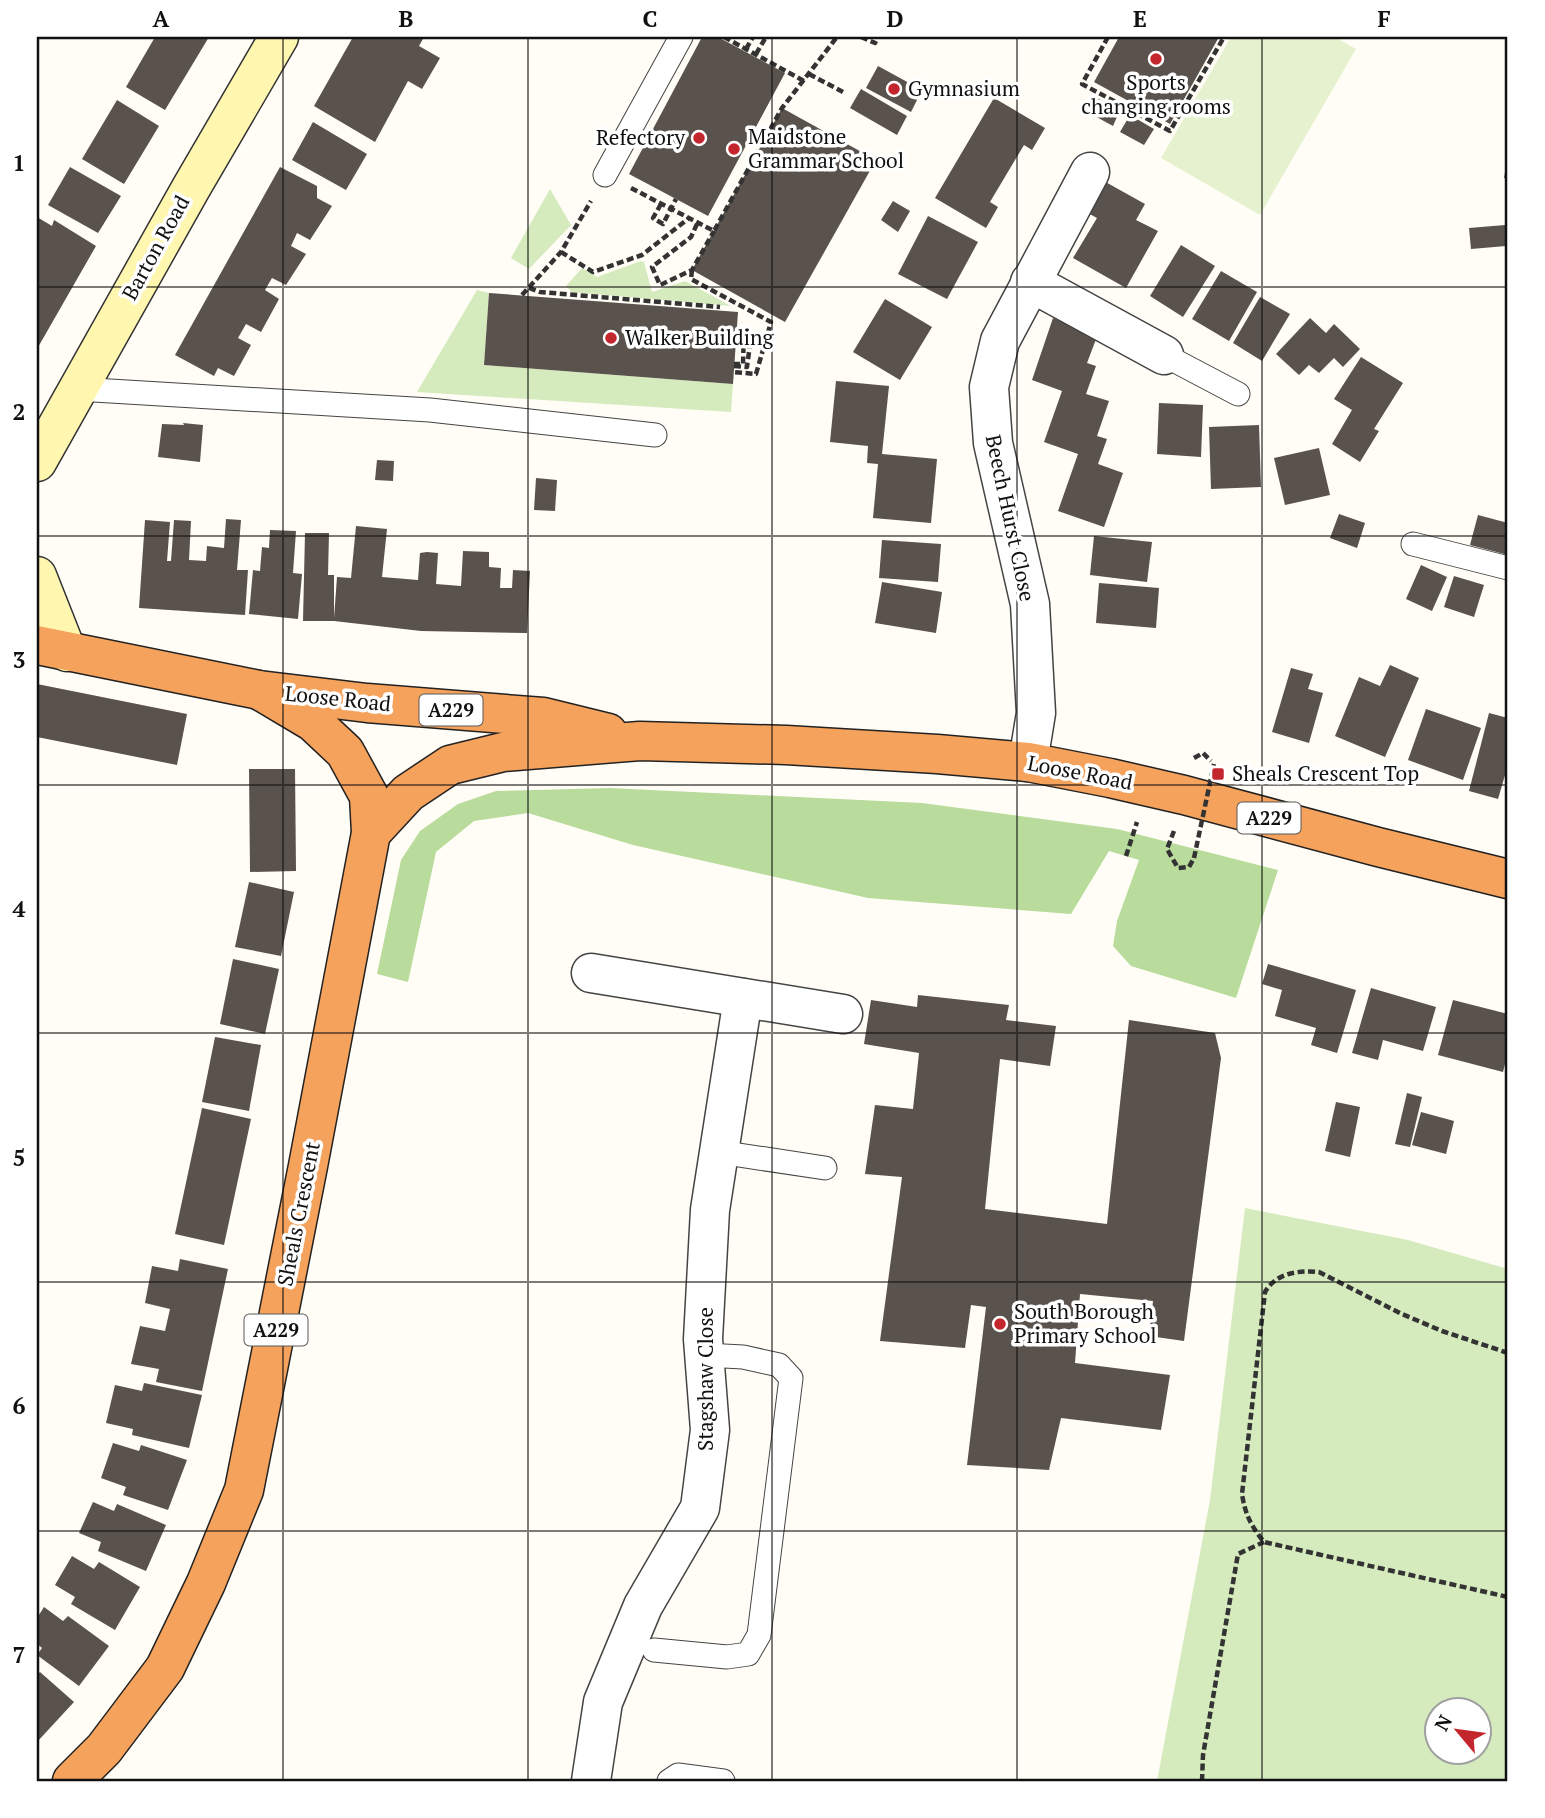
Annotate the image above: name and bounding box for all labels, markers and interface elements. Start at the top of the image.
text: A [153,3,170,34]
text: B [399,3,414,34]
text: C [643,3,658,34]
text: D [887,3,904,34]
text: E [1133,3,1147,34]
text: F [1377,3,1391,34]
marker: Sports changing rooms [1148,51,1164,67]
place label: Sports changing rooms [1081,68,1231,120]
place label: Gymnasium [908,74,1020,102]
marker: Gymnasium [886,81,902,97]
place label: Maidstone Grammar School [748,122,904,174]
place label: Refectory [596,123,685,151]
marker: Refectory [691,130,707,146]
marker: Maidstone Grammar School [726,141,742,157]
text: 1 [13,147,26,178]
street label: Barton Road [115,190,196,305]
place label: Walker Building [625,323,775,351]
marker: Walker Building [603,330,619,346]
text: 2 [13,396,26,427]
street label: Beech Hurst Close [980,432,1042,604]
text: 3 [13,644,26,675]
street label: Loose Road [284,679,393,718]
road number: A229 [420,694,482,726]
street label: Loose Road [1025,748,1135,796]
place label: Sheals Crescent Top [1232,759,1419,787]
marker: Sheals Crescent Top [1210,766,1226,782]
road number: A229 [1238,803,1300,834]
text: 4 [13,893,26,924]
street label: Sheals Crescent [270,1139,326,1289]
text: 5 [13,1142,26,1173]
place label: South Borough Primary School [1014,1297,1157,1349]
street label: Stagshaw Close [691,1307,719,1451]
road number: A229 [244,1314,308,1346]
marker: South Borough Primary School [992,1316,1008,1332]
text: 6 [13,1390,26,1421]
text: 7 [13,1639,26,1670]
north arrow [1422,1696,1492,1766]
text: N [1428,1710,1457,1735]

